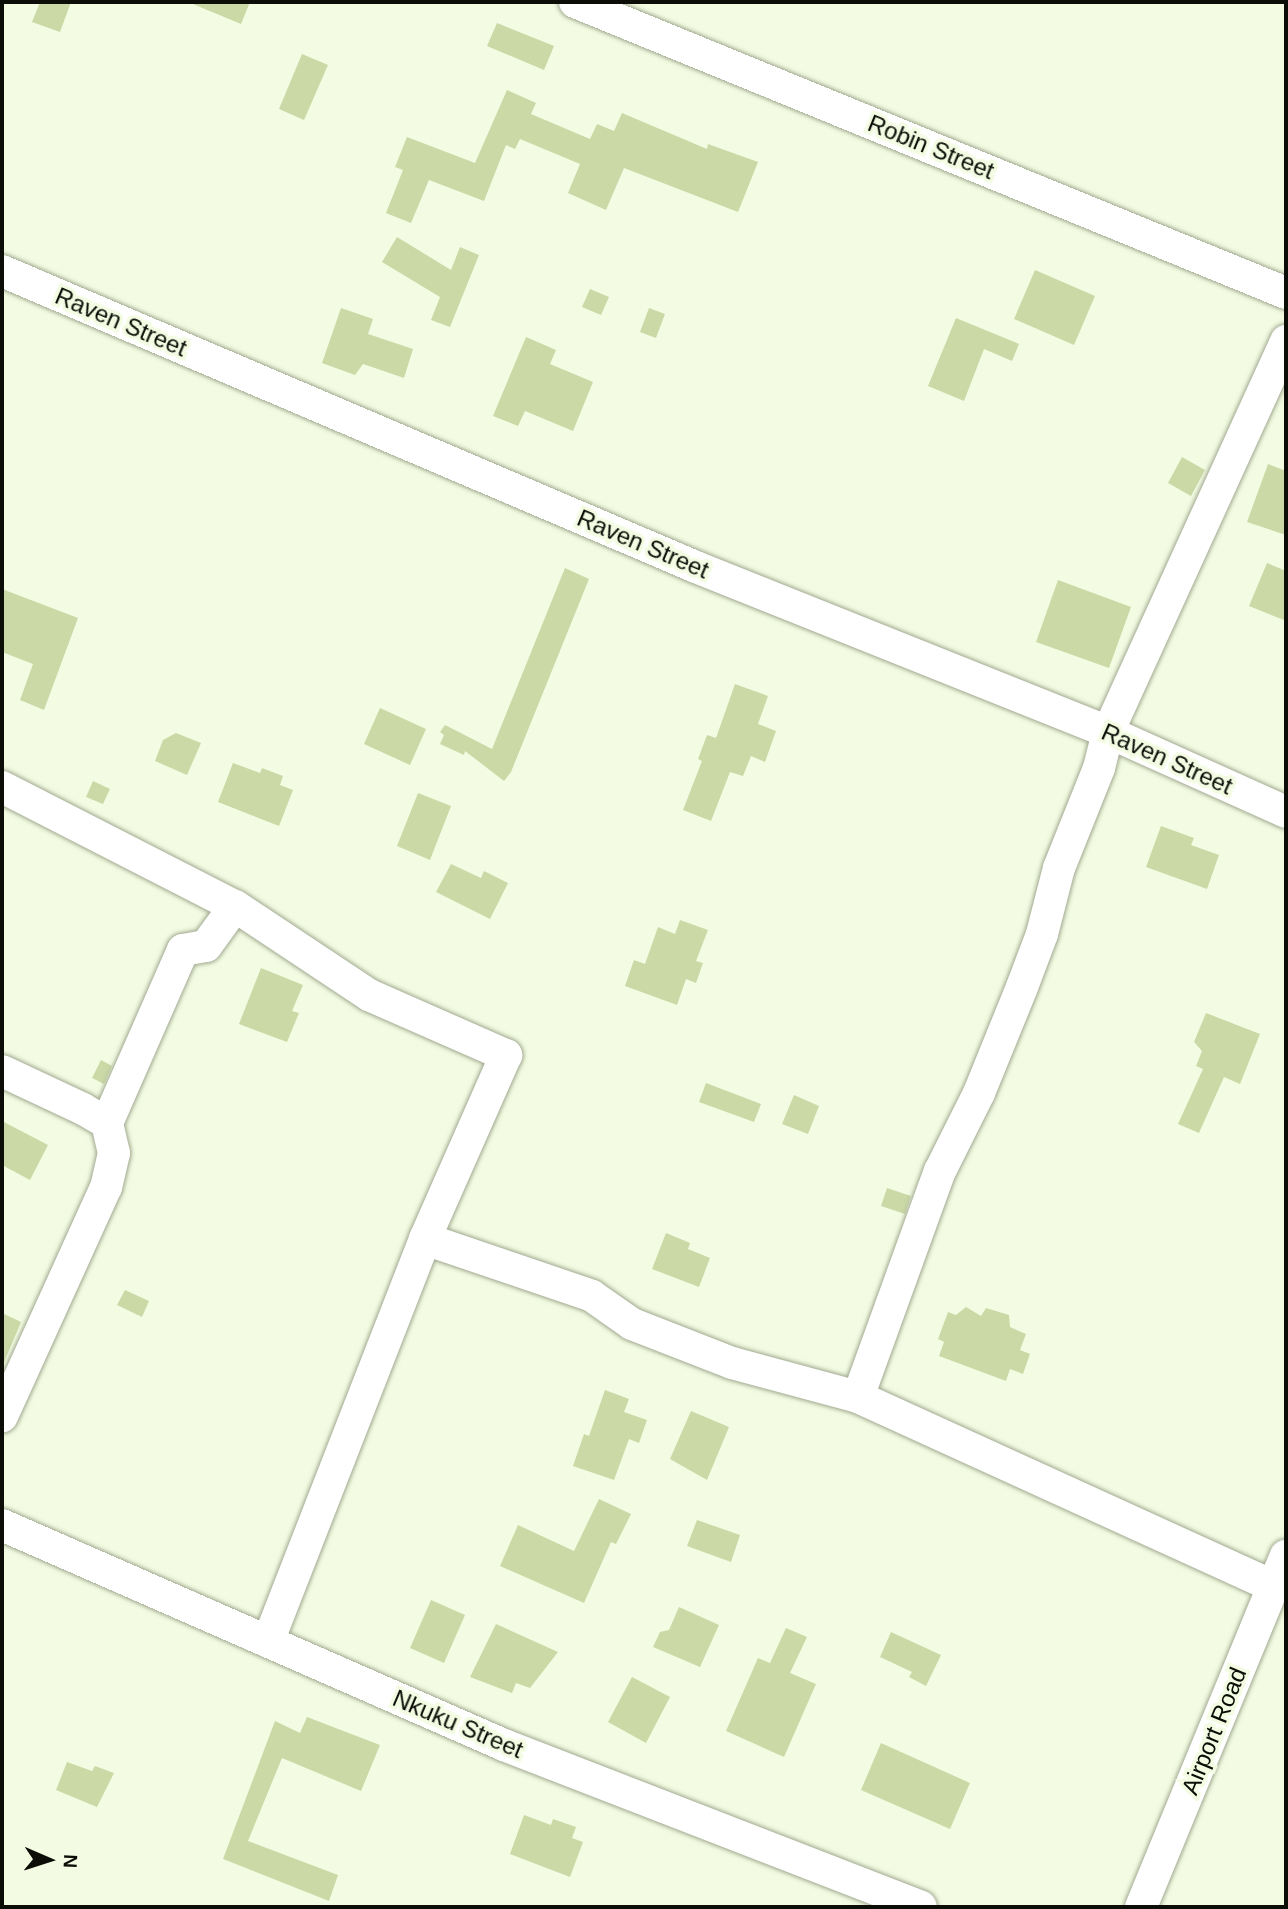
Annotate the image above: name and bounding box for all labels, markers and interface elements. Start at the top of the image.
street label: Robin Street [864,109,998,185]
street label: Raven Street [51,281,191,363]
street label: Raven Street [573,503,713,585]
street label: Raven Street [1097,717,1237,801]
street label: Airport Road [1175,1663,1253,1799]
street label: Nkuku Street [389,1684,527,1764]
north arrow [14,1825,84,1895]
text: N [60,1854,81,1869]

